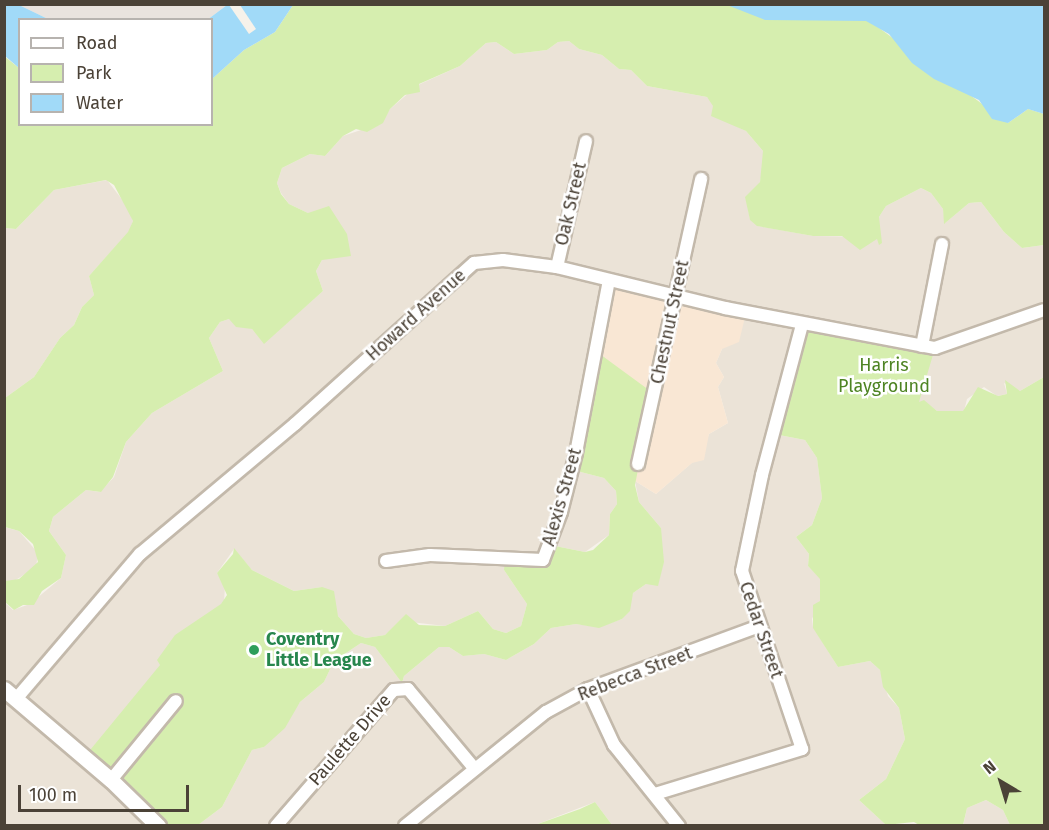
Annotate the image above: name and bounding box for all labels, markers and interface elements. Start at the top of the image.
legend [18,18,213,126]
text: Road [76,32,118,54]
text: Park [76,62,111,84]
text: Water [76,92,123,114]
street label: Oak Street [551,160,591,248]
street label: Chestnut Street [646,258,694,386]
street label: Howard Avenue [362,265,470,365]
park label: Harris Playground [838,355,930,398]
street label: Alexis Street [538,445,586,549]
street label: Cedar Street [734,579,788,681]
place label: Coventry Little League [266,629,372,672]
street label: Rebecca Street [575,642,695,706]
marker: Coventry Little League [247,643,261,657]
street label: Paulette Drive [304,690,396,790]
north arrow [971,752,1031,812]
text: N [980,757,1000,778]
scale bar [21,773,192,811]
text: 100 m [29,784,77,806]

